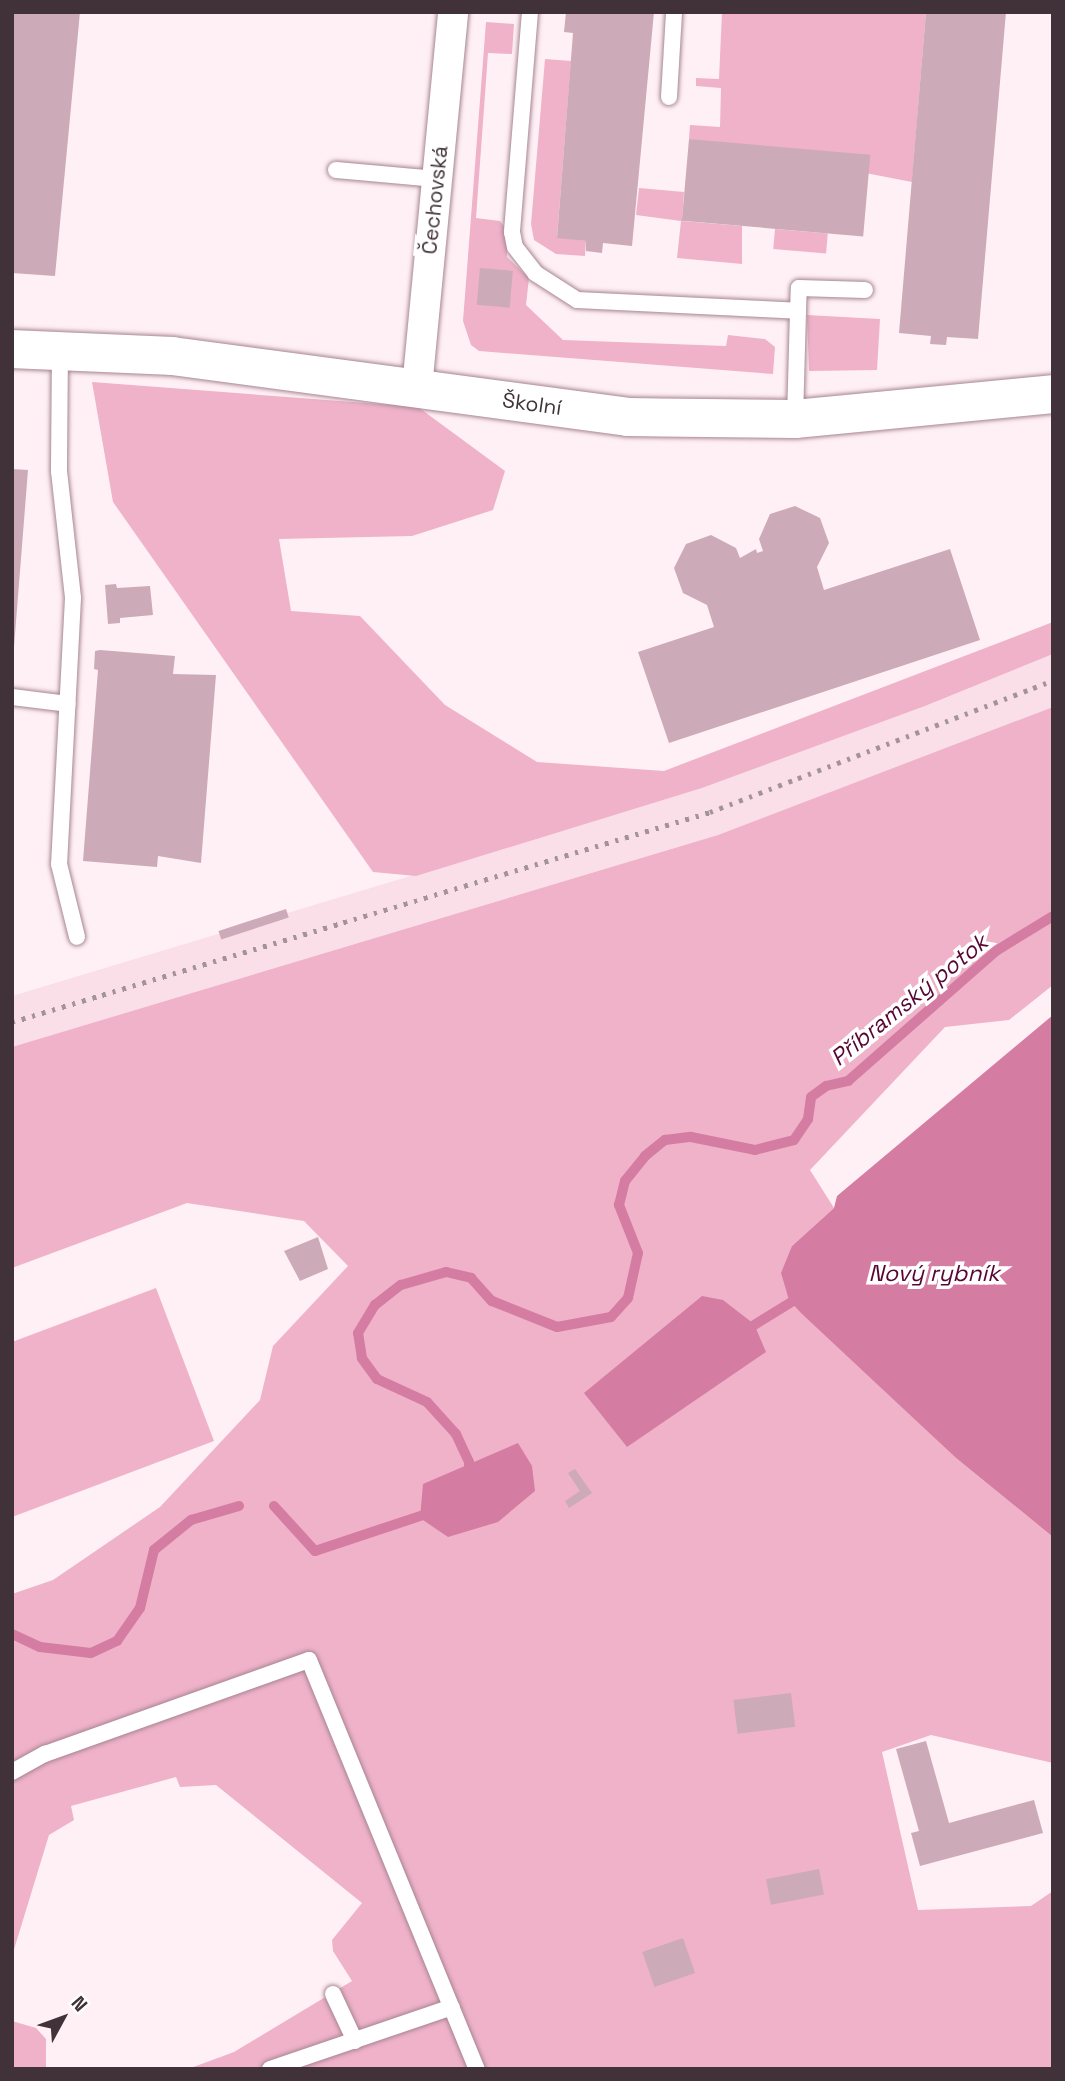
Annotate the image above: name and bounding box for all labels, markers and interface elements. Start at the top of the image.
street label: Čechovská [417,144,453,256]
street label: Školní [501,387,563,421]
water label: Příbramský potok [825,928,993,1072]
water label: Nový rybník [868,1259,1000,1287]
north arrow [28,1983,98,2053]
text: N [66,1991,93,2017]

